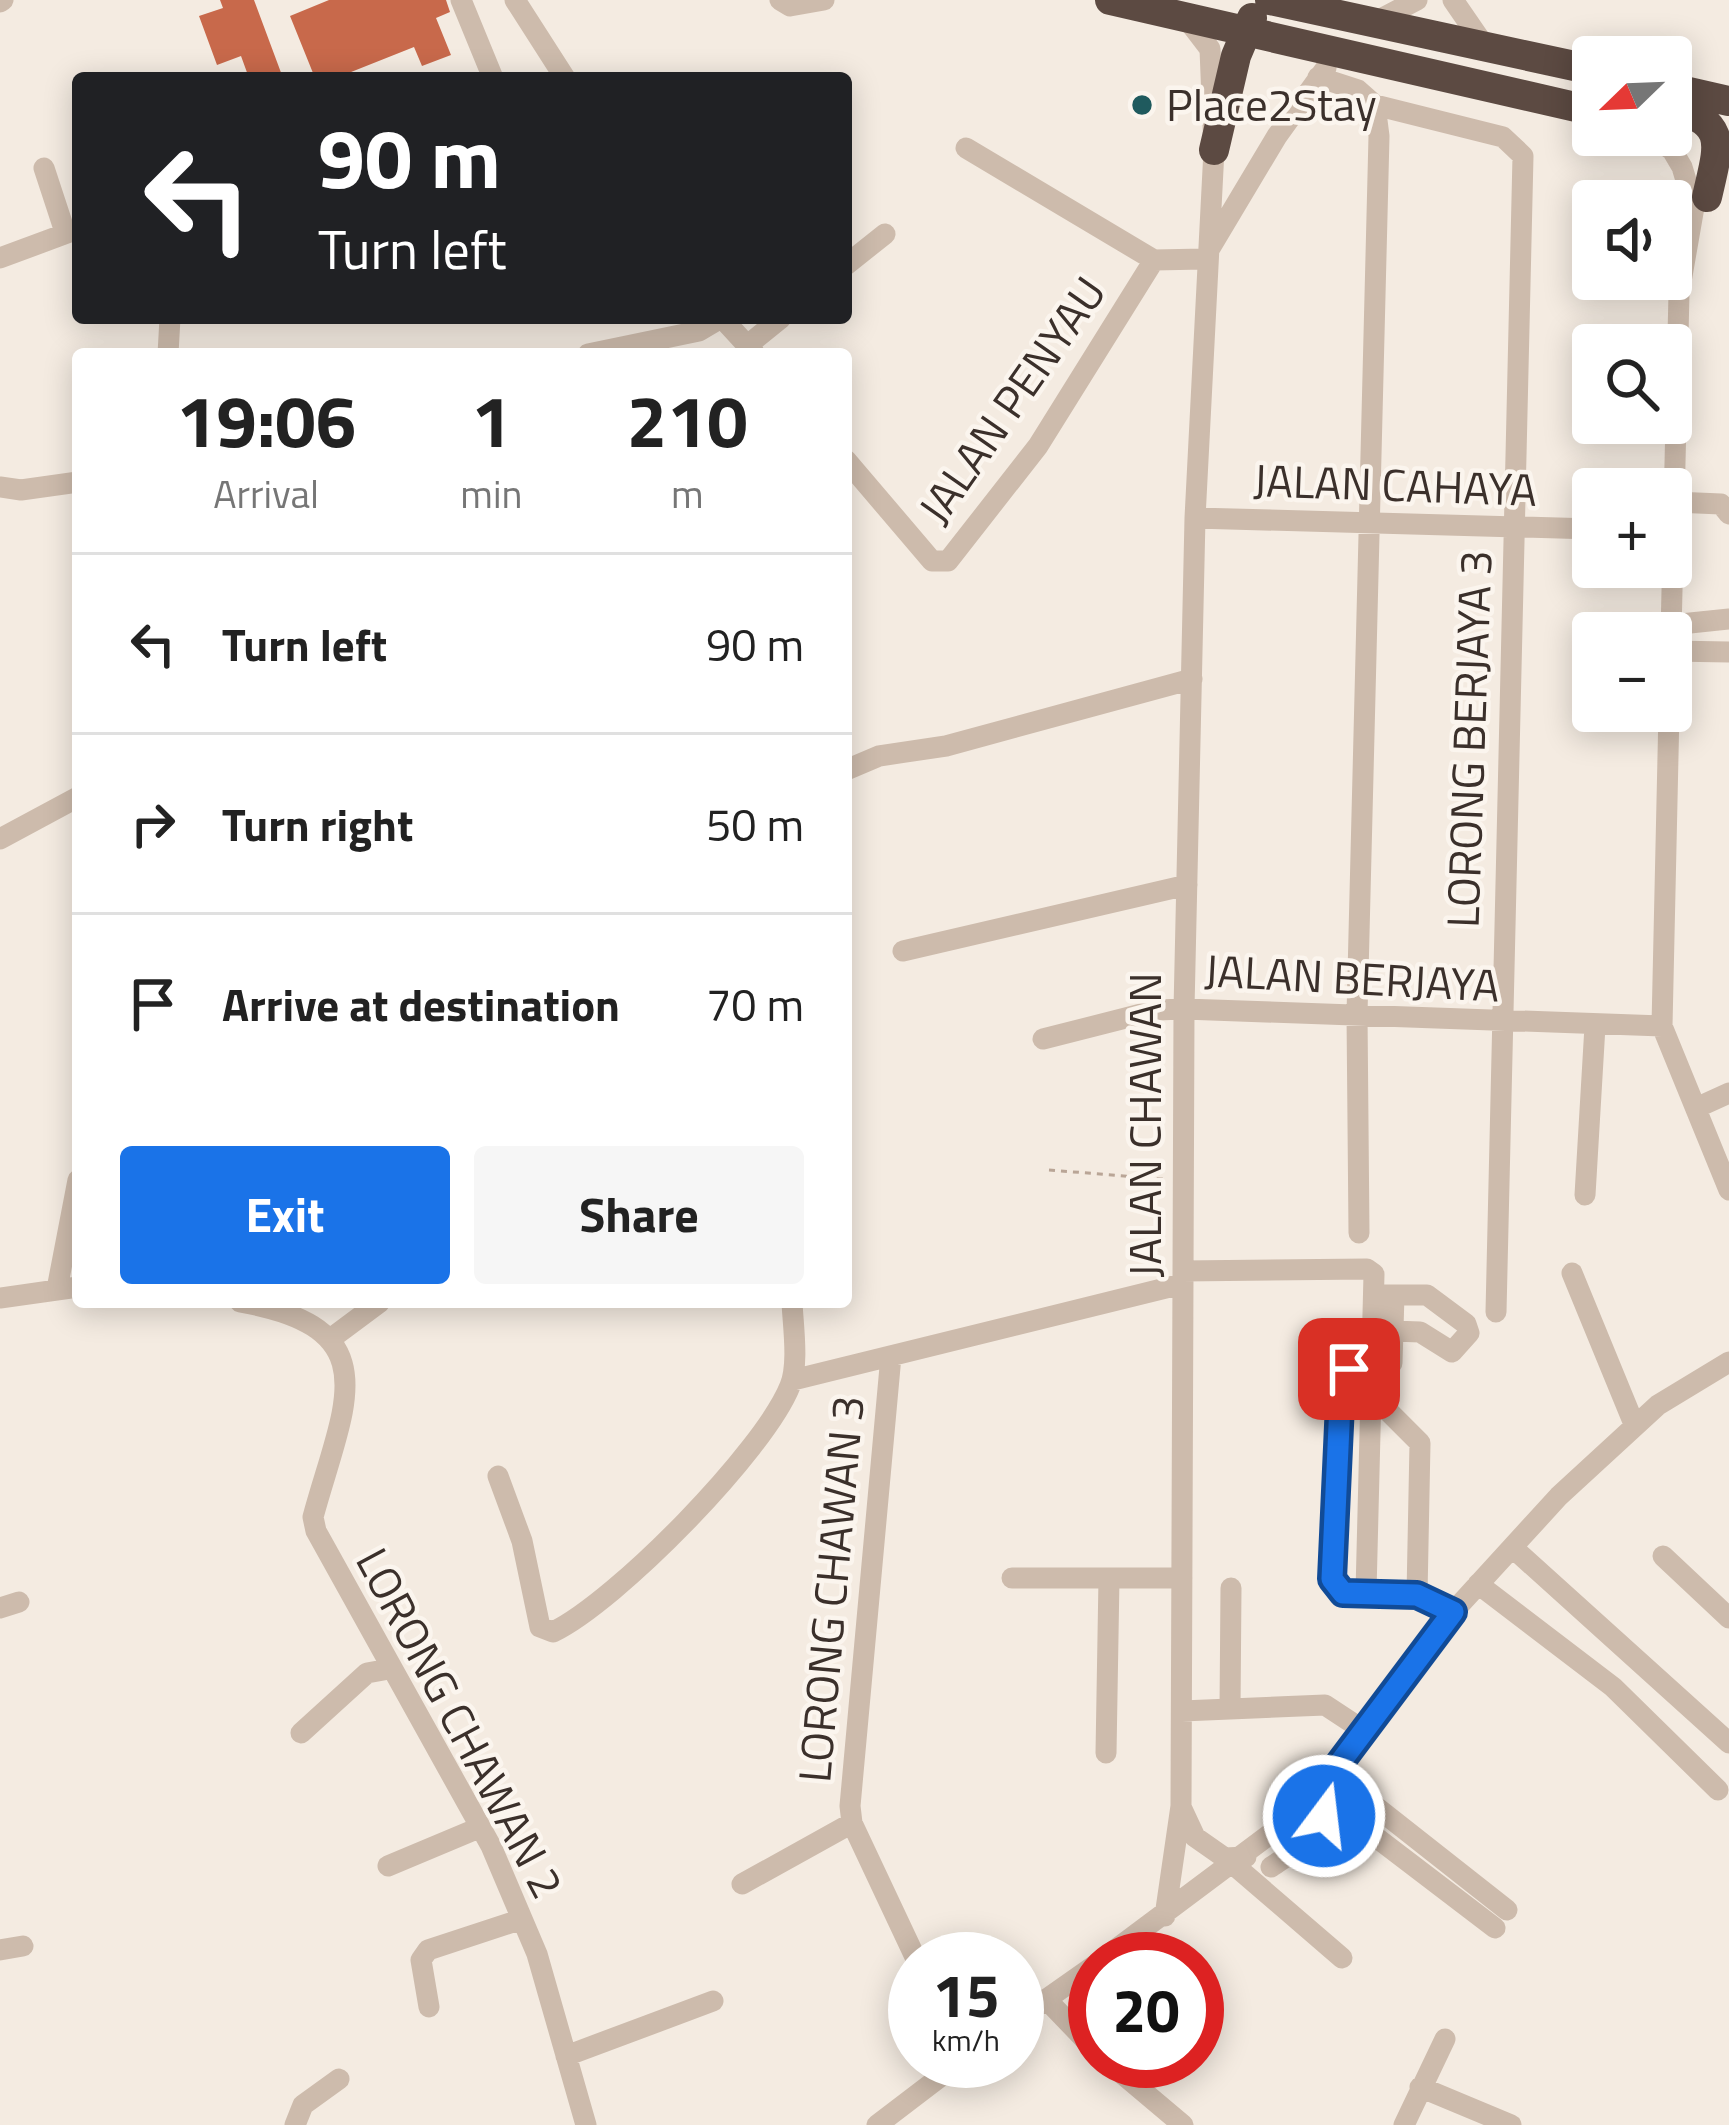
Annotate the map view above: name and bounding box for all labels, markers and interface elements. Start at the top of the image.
north arrow [1572,36,1692,156]
map controls [1572,36,1692,732]
place label: Place2Stay [1166,70,1377,138]
marker: Place2Stay [1129,92,1155,118]
text: 90 m [318,93,501,221]
icon: left [120,120,276,276]
button: sound [1572,180,1692,300]
text: Turn left [318,208,507,290]
street label: JALAN PENYAU [901,262,1122,537]
button: search [1572,324,1692,444]
text: 19:06 [176,365,356,475]
text: 1 [471,365,512,475]
text: 210 [627,365,748,475]
street label: JALAN CAHAYA [1252,445,1538,523]
text: Arrival [213,464,319,523]
text: min [460,464,522,523]
text: m [671,464,703,523]
button: + [1572,468,1692,588]
street label: LORONG BERJAYA 3 [1427,549,1509,929]
text: Turn left [222,610,387,678]
text: 90 m [706,610,804,678]
icon: left [120,611,186,677]
button: − [1572,612,1692,732]
text: Turn right [222,790,413,858]
text: 50 m [706,790,804,858]
icon: right [120,791,186,857]
street label: JALAN BERJAYA [1203,935,1501,1019]
text: Arrive at destination [222,970,620,1038]
text: 70 m [706,970,804,1038]
icon: arrive [120,971,186,1037]
street label: JALAN CHAWAN [1110,972,1178,1278]
button: Exit [120,1146,450,1284]
button: Share [474,1146,804,1284]
pin [1298,1318,1400,1420]
icon: arrive [1316,1336,1382,1402]
street label: LORONG CHAWAN 3 [779,1393,881,1785]
street label: LORONG CHAWAN 2 [340,1535,582,1910]
position arrow [1261,1753,1387,1879]
speed limit sign: 20 [1068,1932,1224,2088]
text: 15 [932,1949,1000,2040]
text: km/h [932,2017,1000,2063]

